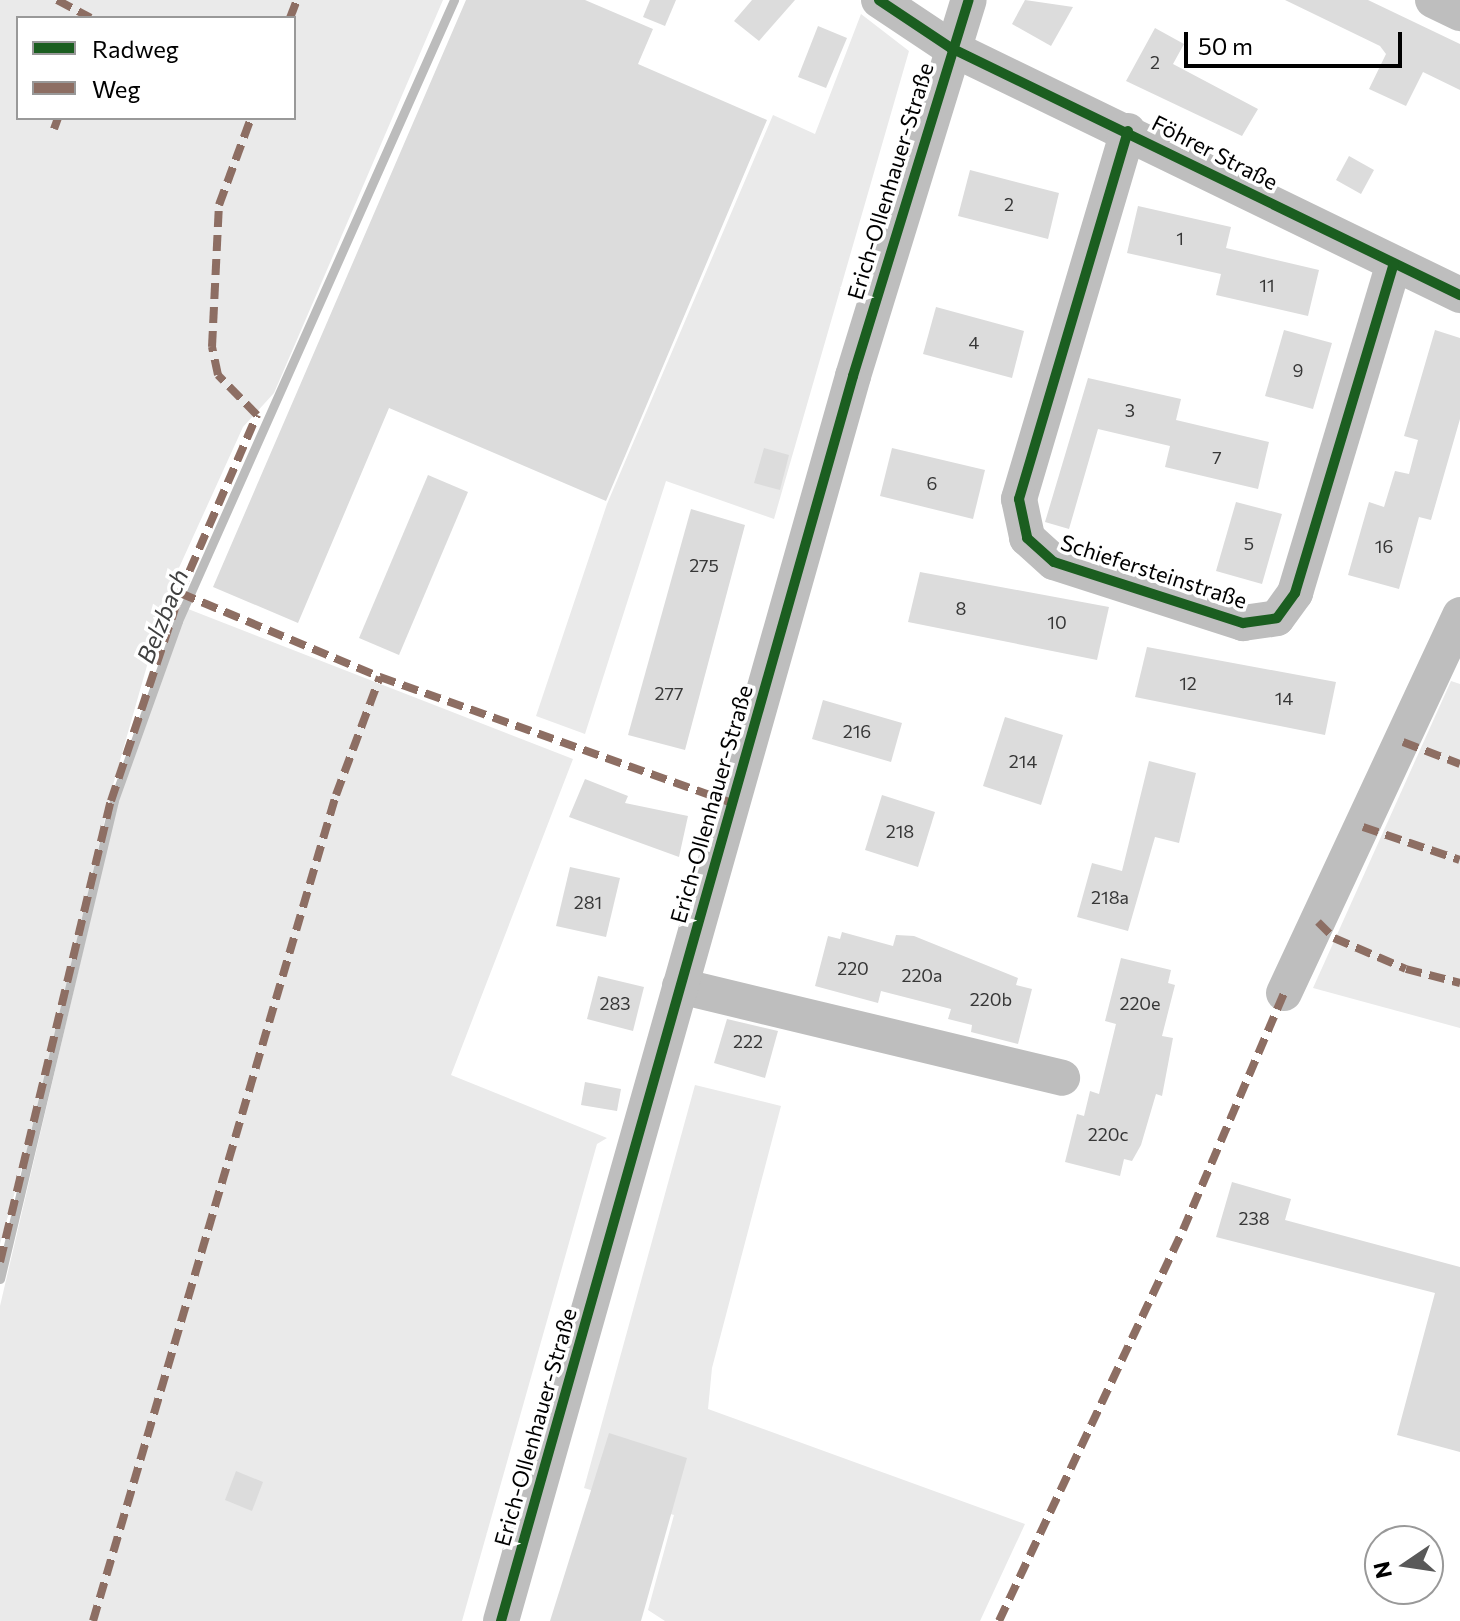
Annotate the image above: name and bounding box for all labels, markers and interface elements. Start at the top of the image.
legend [16,16,296,120]
scale bar [1188,16,1406,66]
text: 50 m [1198,31,1253,60]
text: Radweg [92,34,179,63]
house number: 2 [1150,51,1160,73]
street label: Erich-Ollenhauer-Straße [841,59,939,303]
text: Weg [92,74,140,103]
street label: Föhrer Straße [1148,109,1282,195]
house number: 2 [1004,193,1014,215]
house number: 1 [1176,227,1184,249]
house number: 11 [1259,274,1275,296]
house number: 4 [969,331,979,353]
house number: 9 [1293,359,1303,381]
house number: 3 [1125,399,1135,421]
house number: 7 [1212,446,1222,468]
house number: 6 [927,472,937,494]
street label: Schiefersteinstraße [1058,528,1250,614]
house number: 5 [1244,532,1254,554]
house number: 16 [1375,535,1393,557]
house number: 275 [689,554,719,576]
water label: Belzbach [130,565,194,667]
house number: 8 [956,597,966,619]
house number: 10 [1047,611,1067,633]
house number: 12 [1179,672,1197,694]
house number: 277 [655,682,683,704]
street label: Erich-Ollenhauer-Straße [664,682,758,926]
house number: 14 [1275,687,1293,709]
house number: 216 [843,720,871,742]
house number: 214 [1009,750,1037,772]
house number: 218 [886,820,914,842]
house number: 218a [1091,886,1129,908]
house number: 281 [574,891,602,913]
house number: 220 [837,957,869,979]
house number: 220a [901,964,943,986]
house number: 220b [970,988,1012,1010]
house number: 283 [599,992,631,1014]
house number: 220e [1119,992,1161,1014]
house number: 222 [733,1030,763,1052]
house number: 220c [1088,1123,1128,1145]
house number: 238 [1238,1207,1270,1229]
street label: Erich-Ollenhauer-Straße [488,1305,582,1549]
north arrow [1364,1525,1444,1605]
text: N [1367,1559,1397,1581]

